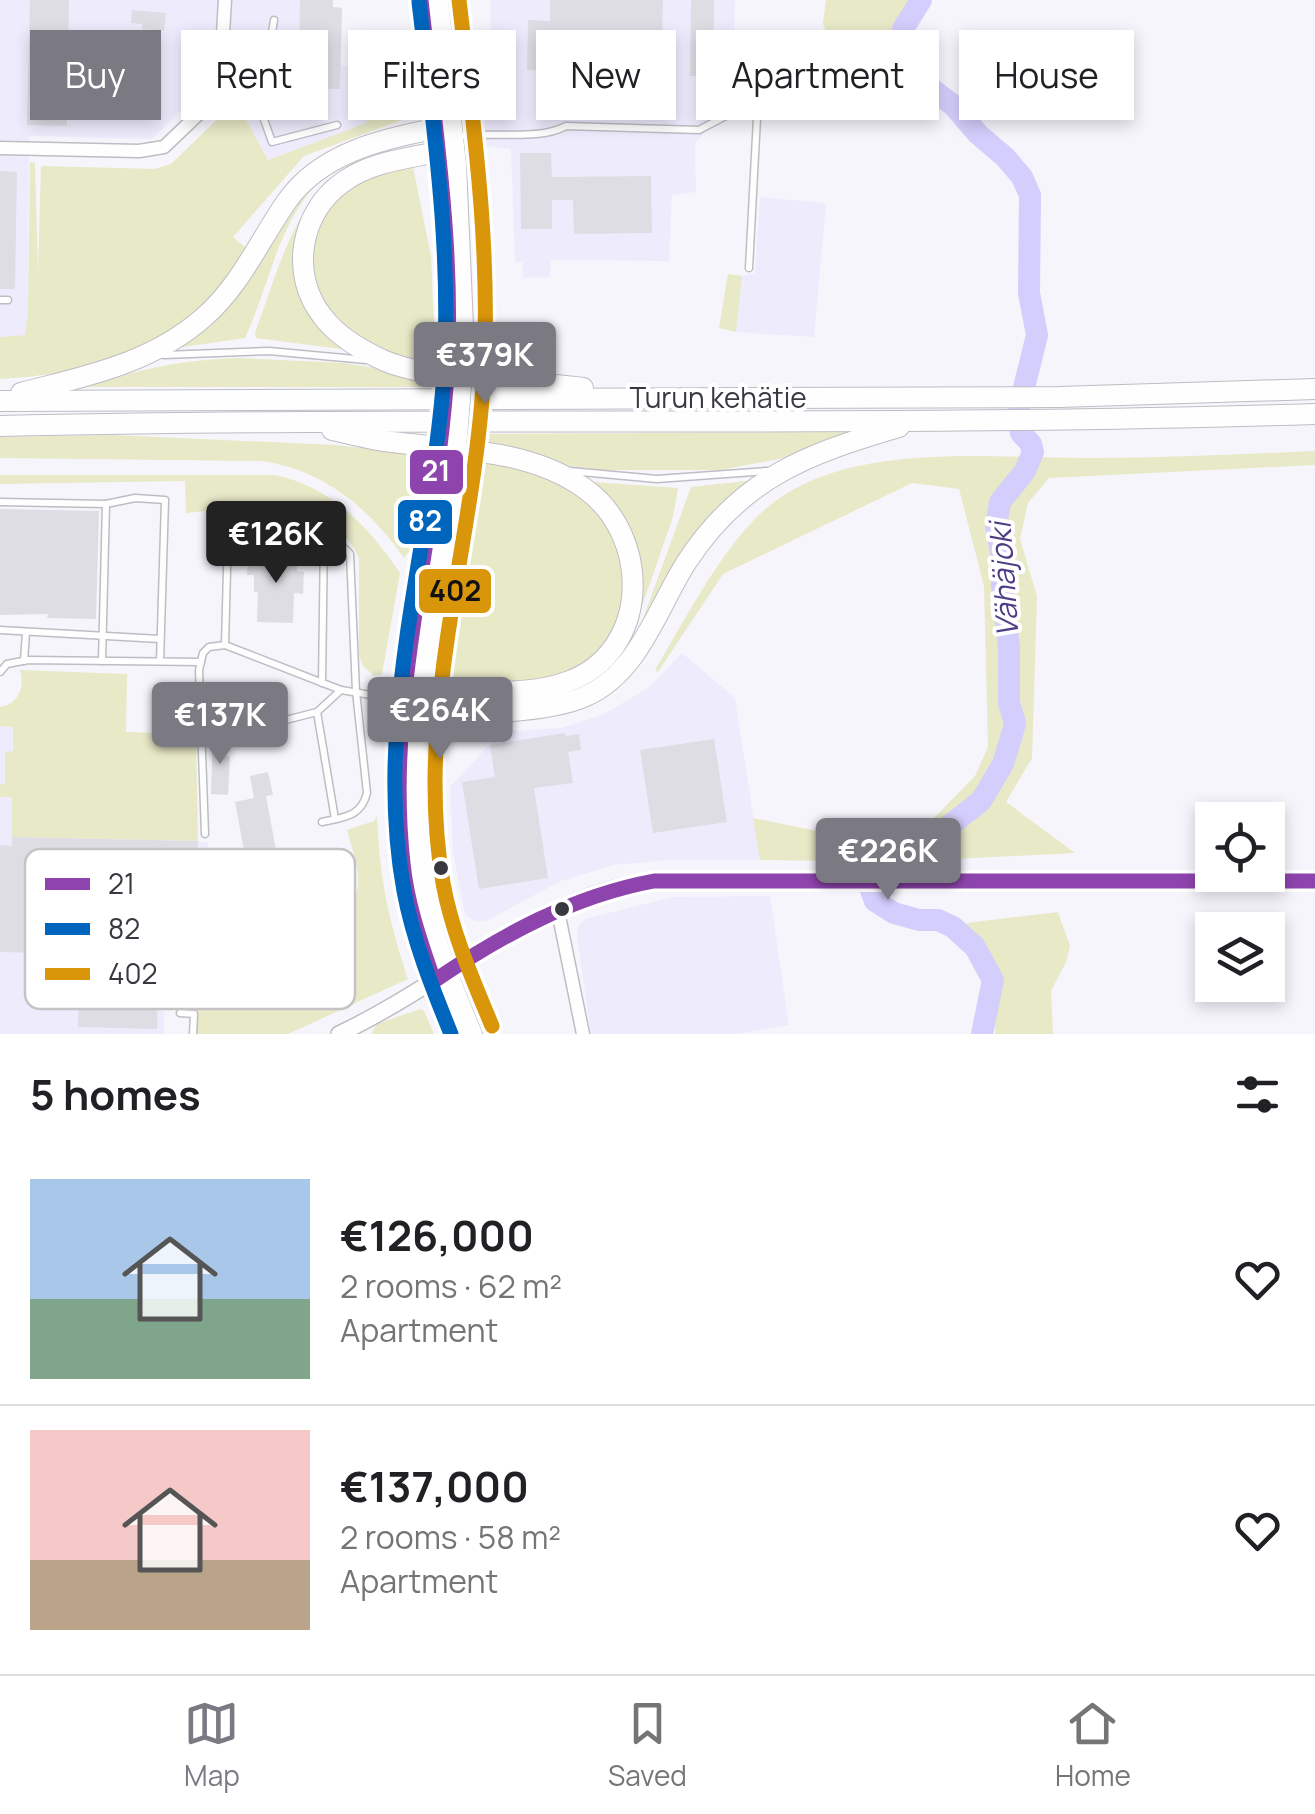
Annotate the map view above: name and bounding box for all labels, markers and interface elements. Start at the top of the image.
chip: Buy [30,30,161,120]
chip: Rent [181,30,328,120]
chip: Filters [348,30,516,120]
chip: New [536,30,676,120]
chip: Apartment [696,30,939,120]
chip: House [959,30,1134,120]
pin: €379K [415,322,555,407]
text: €379K [436,332,534,376]
street label: Turun kehätie [629,378,807,416]
line badge: 21 [408,448,465,496]
text: 21 [422,451,450,489]
line badge: 82 [396,498,454,546]
pin: €126K [206,501,346,586]
text: 82 [408,501,442,539]
text: €126K [228,511,324,555]
water label: Vähäjoki [978,517,1027,639]
line badge: 402 [417,567,493,615]
text: 402 [429,571,481,609]
pin: €264K [370,677,510,762]
pin: €137K [150,682,290,767]
text: €264K [390,687,490,731]
text: €137K [174,692,266,736]
map controls [1195,802,1285,1002]
button: locate [1195,802,1285,892]
pin: €226K [818,818,958,903]
text: €226K [838,828,938,872]
legend [25,849,355,1009]
unlabelled marker [431,858,451,878]
text: 21 [108,864,135,902]
unlabelled marker [552,899,572,919]
text: 82 [108,909,140,947]
button: layers [1195,912,1285,1002]
text: 402 [108,954,158,992]
text: 5 homes [30,1065,201,1123]
icon: filters [1230,1067,1285,1122]
text: €126,000 [340,1206,534,1264]
icon: home [110,1219,230,1339]
icon: heart [1230,1252,1285,1307]
text: 2 rooms · 62 m² [340,1264,562,1308]
text: Apartment [340,1308,498,1352]
text: €137,000 [340,1457,529,1515]
icon: home [110,1470,230,1590]
icon: heart [1230,1503,1285,1558]
text: 2 rooms · 58 m² [340,1515,561,1559]
text: Apartment [340,1559,498,1603]
tab: Map [184,1696,240,1794]
tab: Saved [608,1696,687,1794]
tab: Home [1055,1696,1131,1794]

